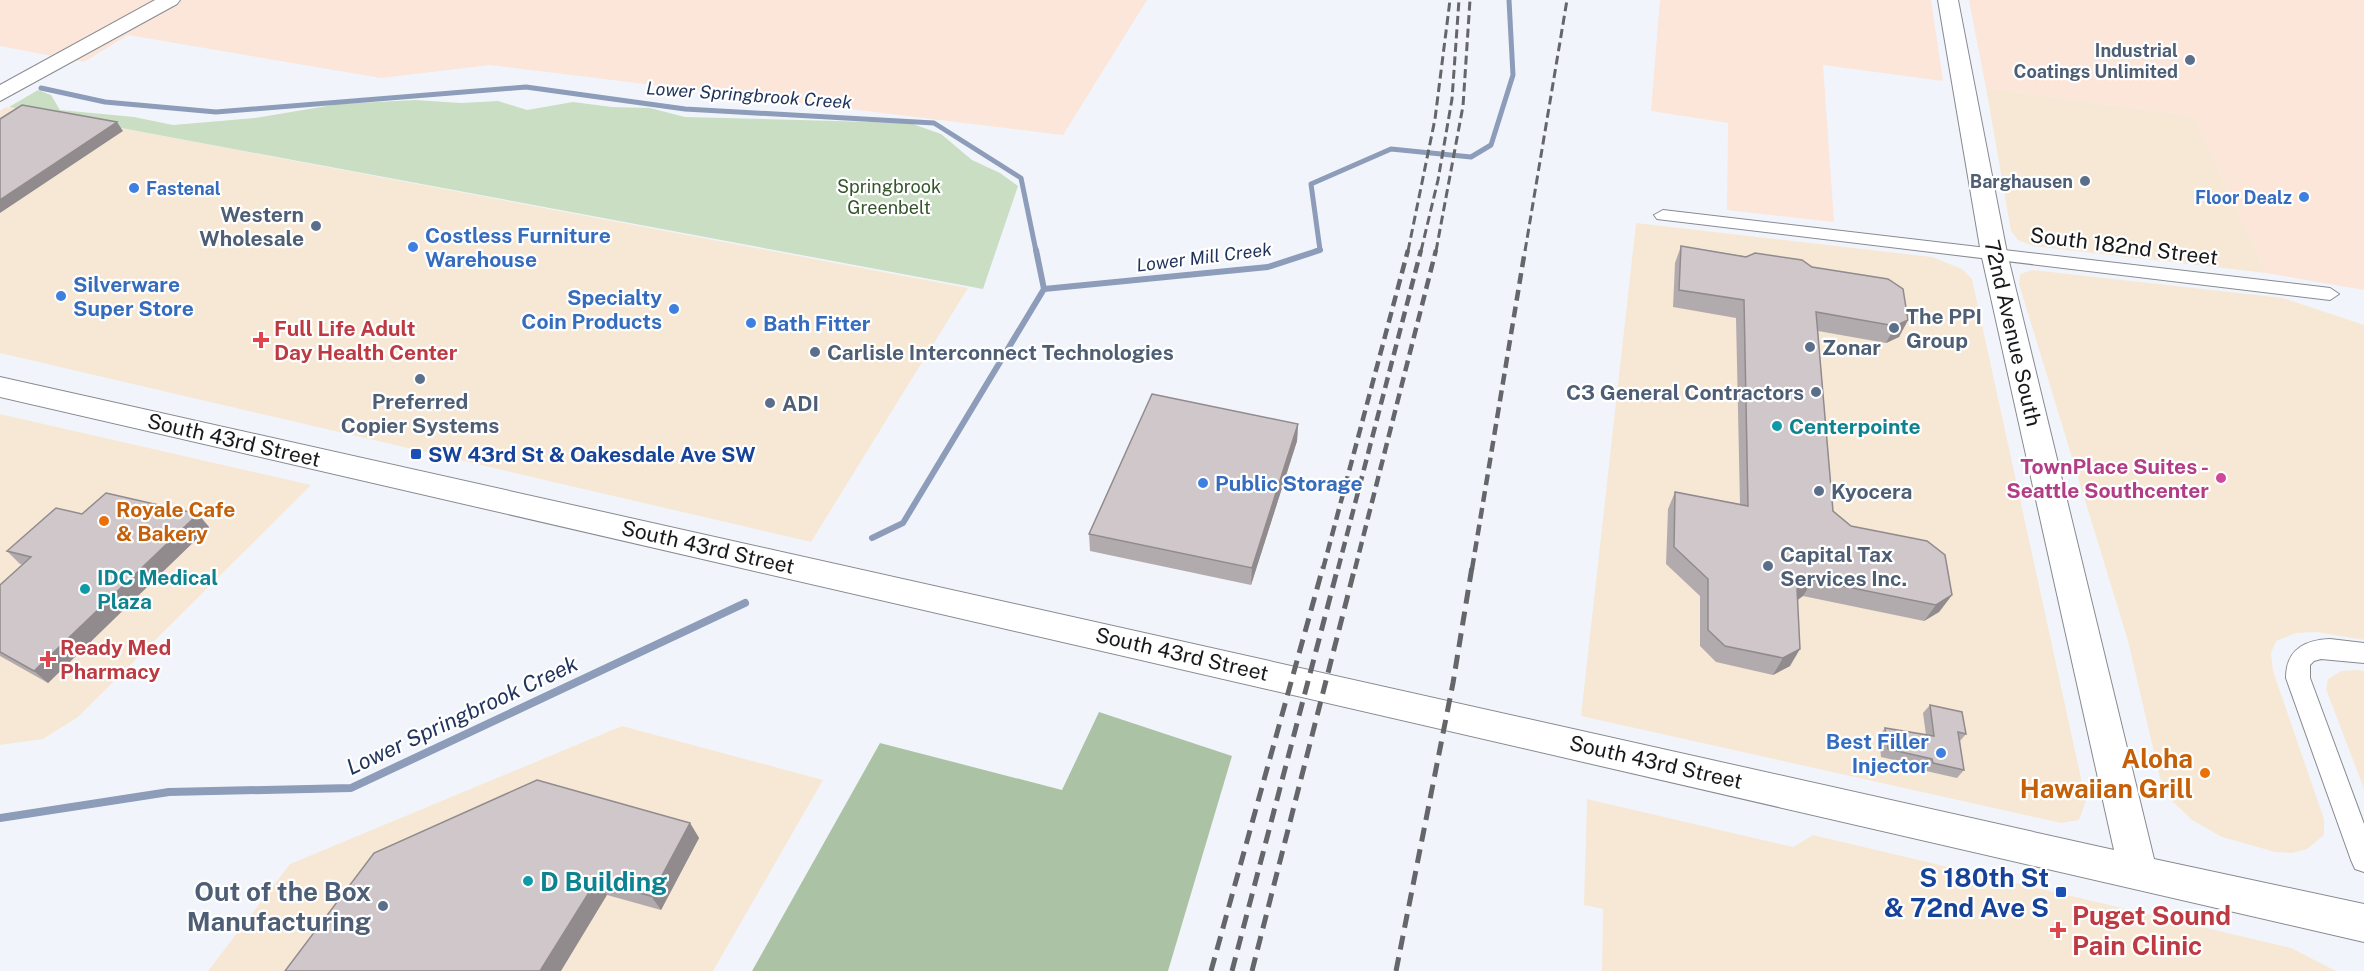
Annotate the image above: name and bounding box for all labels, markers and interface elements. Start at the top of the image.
place label: Industrial Coatings Unlimited [2013,40,2178,82]
marker: Industrial Coatings Unlimited [2183,53,2197,67]
water label: Lower Springbrook Creek [645,77,853,113]
place label: Barghausen [1970,171,2073,192]
marker: Barghausen [2078,174,2092,188]
park label: Springbrook Greenbelt [837,176,941,218]
place label: Fastenal [146,178,221,199]
marker: Fastenal [127,181,141,195]
place label: Floor Dealz [2195,187,2292,208]
marker: Floor Dealz [2297,190,2311,204]
place label: Western Wholesale [199,202,304,251]
marker: Western Wholesale [309,219,323,233]
street label: South 182nd Street [2029,222,2219,270]
place label: Costless Furniture Warehouse [425,223,611,272]
street label: 72nd Avenue South [1979,237,2047,429]
water label: Lower Mill Creek [1135,238,1273,276]
marker: Costless Furniture Warehouse [406,240,420,254]
place label: Silverware Super Store [73,272,194,321]
place label: Specialty Coin Products [521,285,662,334]
marker: Silverware Super Store [54,289,68,303]
marker: Specialty Coin Products [667,302,681,316]
place label: The PPI Group [1906,304,1982,353]
place label: Bath Fitter [763,311,871,336]
place label: Full Life Adult Day Health Center [274,316,458,365]
marker: Bath Fitter [744,316,758,330]
marker: The PPI Group [1887,321,1901,335]
marker: Full Life Adult Day Health Center [252,331,270,349]
place label: Zonar [1822,335,1881,360]
place label: Carlisle Interconnect Technologies [827,340,1174,365]
marker: Zonar [1803,340,1817,354]
marker: Carlisle Interconnect Technologies [808,345,822,359]
marker: Preferred Copier Systems [413,372,427,386]
place label: C3 General Contractors [1566,380,1804,405]
marker: C3 General Contractors [1809,385,1823,399]
place label: Preferred Copier Systems [341,389,499,438]
place label: ADI [782,391,819,416]
marker: ADI [763,396,777,410]
street label: South 43rd Street [145,408,323,472]
place label: Centerpointe [1789,414,1921,439]
marker: Centerpointe [1770,419,1784,433]
place label: SW 43rd St & Oakesdale Ave SW [428,442,755,467]
marker: SW 43rd St & Oakesdale Ave SW [409,447,423,461]
place label: TownPlace Suites - Seattle Southcenter [2006,454,2209,503]
place label: Public Storage [1215,471,1363,496]
marker: TownPlace Suites - Seattle Southcenter [2214,471,2228,485]
marker: Public Storage [1196,476,1210,490]
place label: Kyocera [1831,479,1912,504]
marker: Kyocera [1812,484,1826,498]
place label: Royale Cafe & Bakery [116,497,235,546]
marker: Royale Cafe & Bakery [97,514,111,528]
street label: South 43rd Street [619,515,797,579]
place label: Capital Tax Services Inc. [1780,542,1907,591]
marker: Capital Tax Services Inc. [1761,559,1775,573]
place label: IDC Medical Plaza [97,565,218,614]
marker: IDC Medical Plaza [78,582,92,596]
street label: South 43rd Street [1093,622,1271,686]
place label: Ready Med Pharmacy [60,635,171,684]
water label: Lower Springbrook Creek [342,650,582,780]
marker: Ready Med Pharmacy [41,652,55,666]
place label: Best Filler Injector [1826,729,1929,778]
street label: South 43rd Street [1567,730,1745,794]
place label: Aloha Hawaiian Grill [2020,743,2193,804]
marker: Best Filler Injector [1934,746,1948,760]
marker: Aloha Hawaiian Grill [2198,766,2212,780]
place label: S 180th St & 72nd Ave S [1884,862,2049,923]
place label: D Building [540,866,667,897]
marker: D Building [521,874,535,888]
place label: Out of the Box Manufacturing [187,876,371,937]
marker: S 180th St & 72nd Ave S [2054,885,2068,899]
marker: Out of the Box Manufacturing [376,899,390,913]
place label: Puget Sound Pain Clinic [2072,900,2231,961]
marker: Puget Sound Pain Clinic [2049,921,2067,939]

